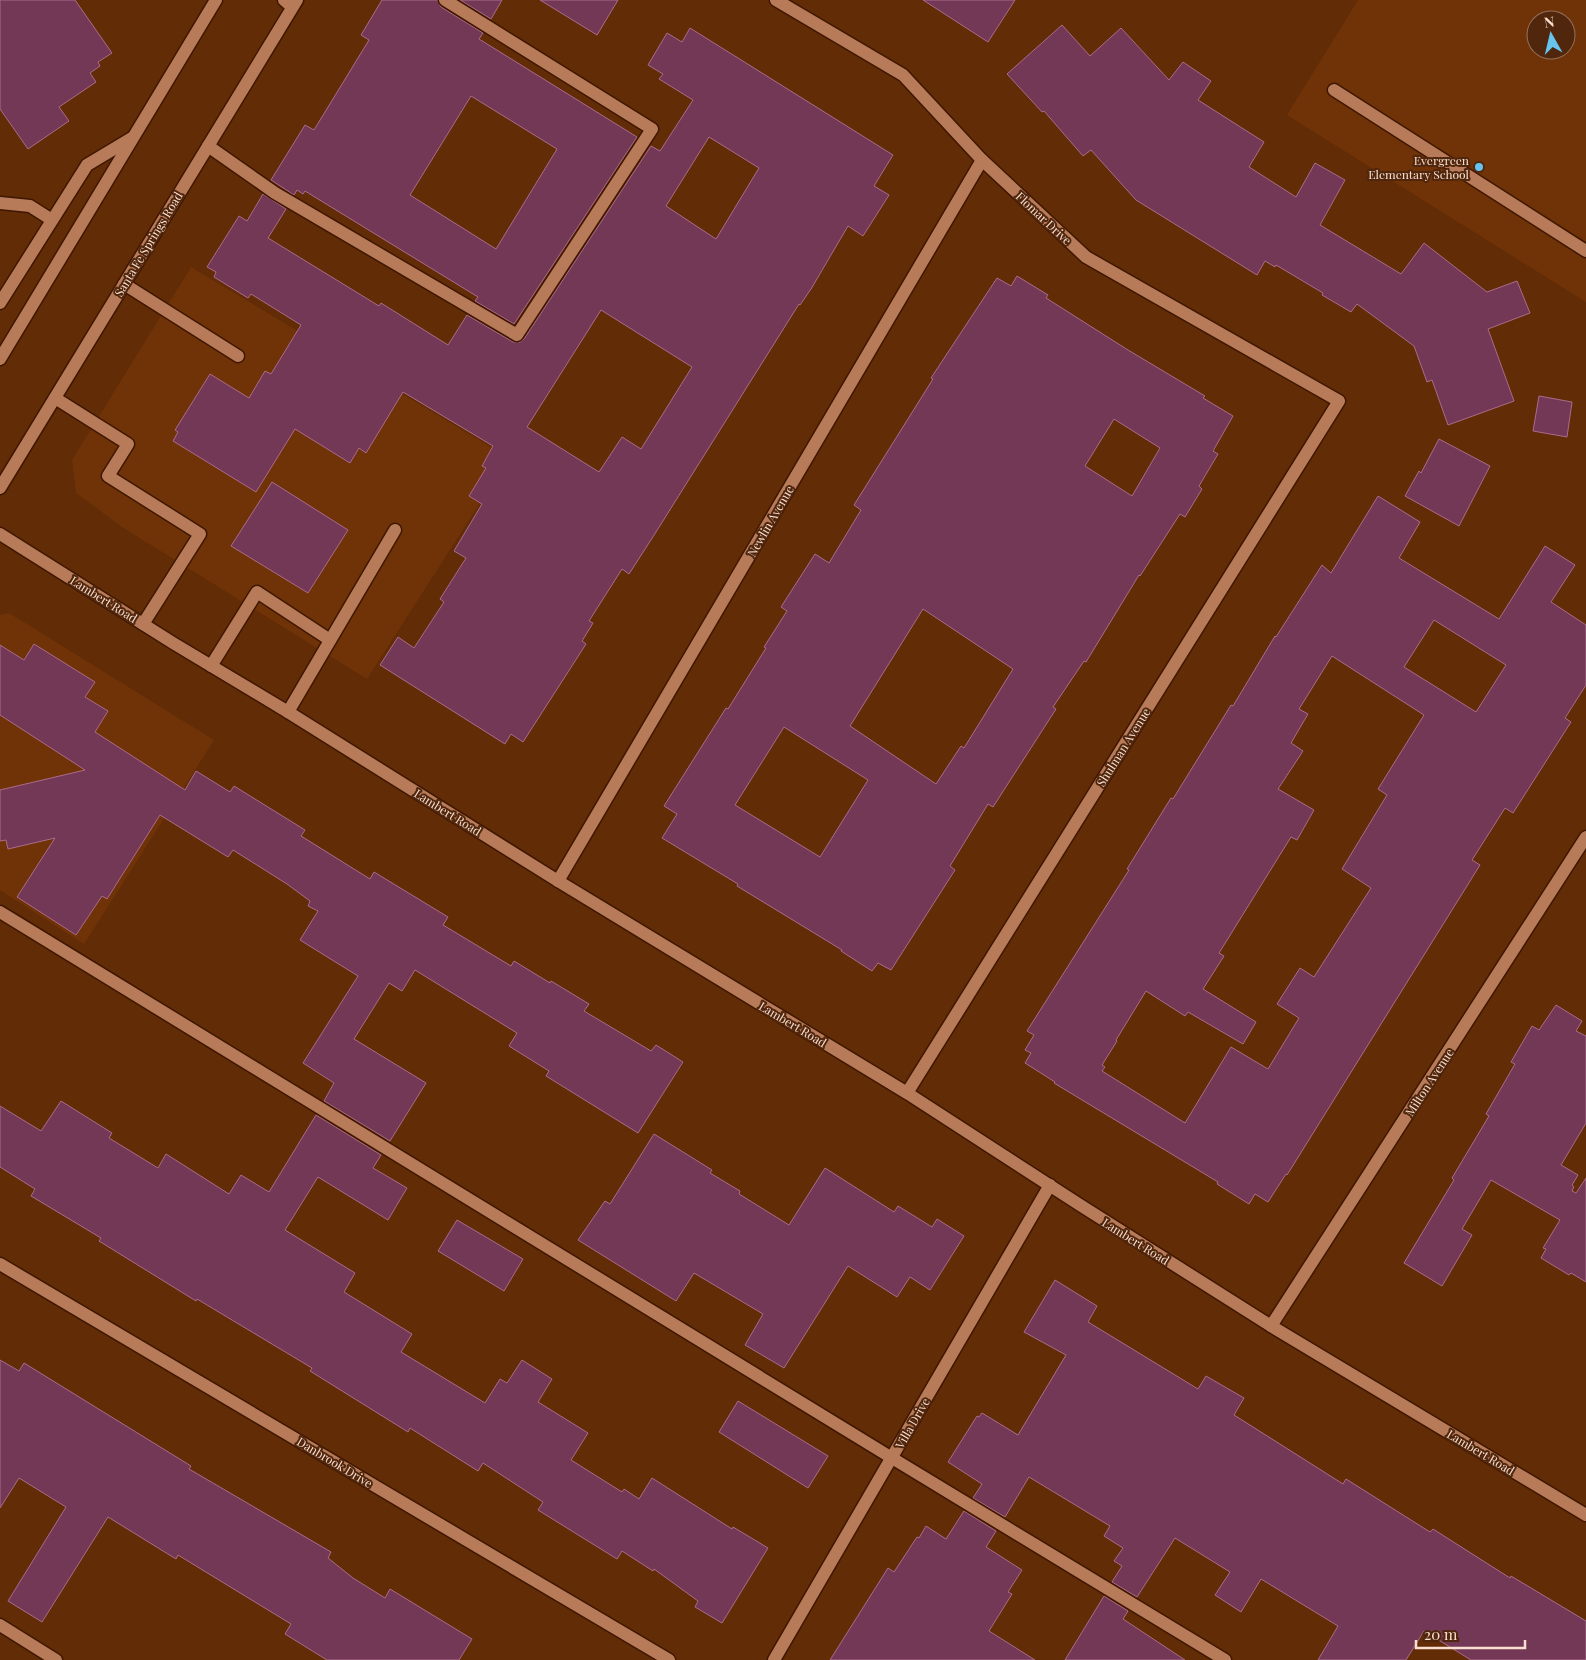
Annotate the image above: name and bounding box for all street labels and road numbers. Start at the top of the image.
street label: Flomar Drive [1013,188,1075,248]
street label: Santa Fe Springs Road [110,189,186,299]
street label: Newlin Avenue [743,483,797,559]
street label: Lambert Road [67,572,141,626]
street label: Shulman Avenue [1092,705,1154,789]
street label: Lambert Road [411,785,485,839]
street label: Lambert Road [756,998,830,1050]
street label: Milton Avenue [1401,1045,1457,1119]
street label: Lambert Road [1099,1214,1173,1268]
street label: Villa Drive [891,1395,933,1452]
street label: Lambert Road [1444,1426,1518,1478]
street label: Danbrook Drive [294,1433,376,1491]

